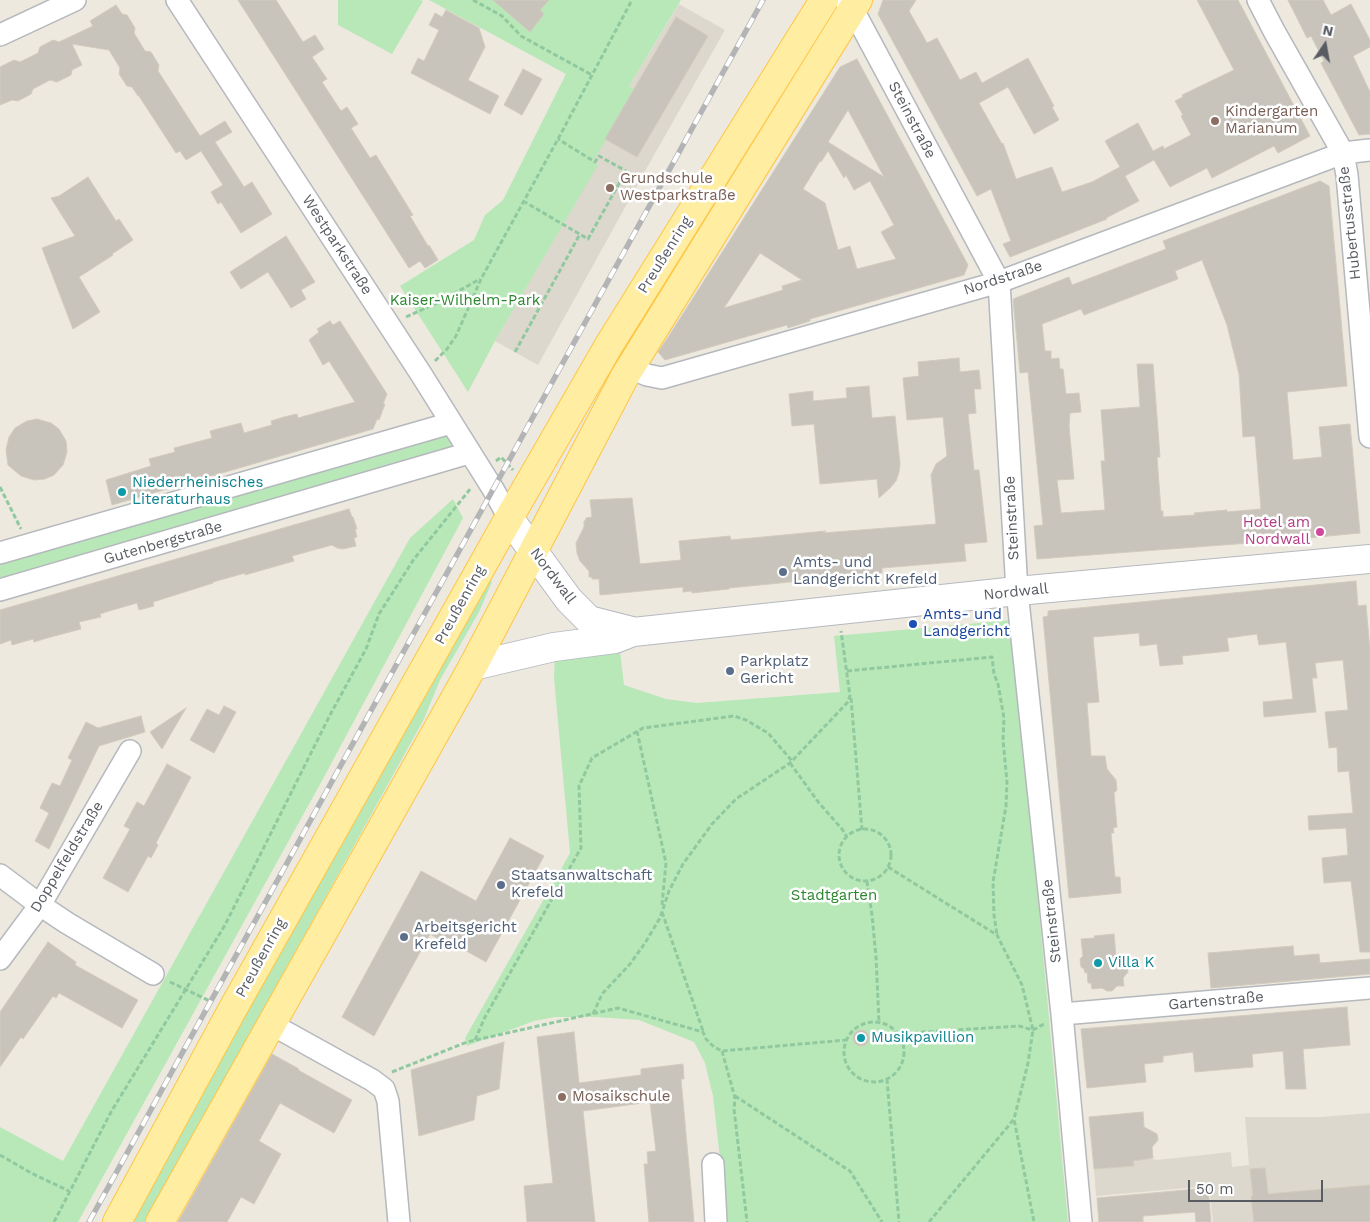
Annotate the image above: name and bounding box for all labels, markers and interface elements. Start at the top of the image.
north arrow [1300,20,1350,70]
text: N [1321,21,1335,39]
street label: Steinstraße [884,79,940,161]
place label: Kindergarten Marianum [1225,103,1318,138]
marker: Kindergarten Marianum [1209,115,1221,127]
street label: Hubertusstraße [1335,165,1365,281]
place label: Grundschule Westparkstraße [620,170,736,205]
marker: Grundschule Westparkstraße [604,182,616,194]
street label: Westparkstraße [298,192,376,298]
street label: Preußenring [634,213,696,297]
street label: Nordstraße [961,257,1045,299]
park label: Kaiser-Wilhelm-Park [390,292,540,310]
place label: Niederrheinisches Literaturhaus [132,474,263,509]
street label: Steinstraße [1001,475,1023,561]
marker: Niederrheinisches Literaturhaus [116,486,128,498]
place label: Hotel am Nordwall [1243,514,1310,549]
street label: Gutenbergstraße [102,517,224,569]
marker: Hotel am Nordwall [1314,526,1326,538]
street label: Nordwall [526,545,580,607]
place label: Amts- und Landgericht Krefeld [793,554,938,589]
street label: Preußenring [431,562,489,648]
marker: Amts- und Landgericht Krefeld [777,566,789,578]
street label: Nordwall [983,580,1049,604]
place label: Amts- und Landgericht [923,606,1010,641]
marker: Amts- und Landgericht [907,618,919,630]
place label: Parkplatz Gericht [740,653,809,688]
marker: Parkplatz Gericht [724,665,736,677]
street label: Doppelfeldstraße [27,798,107,916]
place label: Staatsanwaltschaft Krefeld [511,867,652,902]
street label: Steinstraße [1039,878,1065,964]
marker: Staatsanwaltschaft Krefeld [495,879,507,891]
park label: Stadtgarten [791,887,877,905]
street label: Preußenring [232,915,290,1001]
place label: Arbeitsgericht Krefeld [414,919,517,954]
marker: Arbeitsgericht Krefeld [398,931,410,943]
place label: Villa K [1108,954,1154,972]
marker: Villa K [1092,957,1104,969]
street label: Gartenstraße [1168,988,1264,1014]
place label: Musikpavillion [871,1029,974,1047]
marker: Musikpavillion [855,1032,867,1044]
place label: Mosaikschule [572,1088,671,1106]
marker: Mosaikschule [556,1091,568,1103]
scale bar [1190,1170,1325,1202]
text: 50 m [1196,1180,1233,1198]

